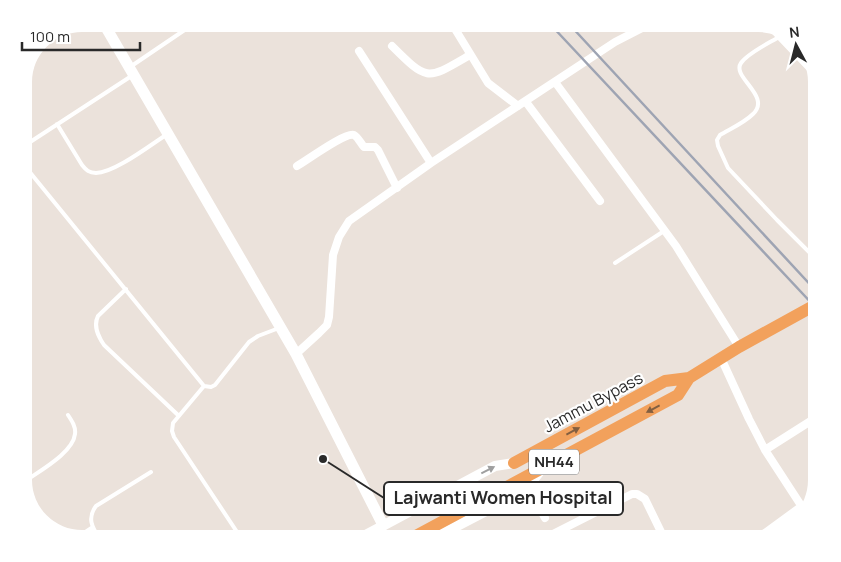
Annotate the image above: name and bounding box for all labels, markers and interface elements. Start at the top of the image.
scale bar [22,20,140,52]
north arrow [771,20,821,70]
text: N [788,22,801,42]
text: 100 m [30,26,70,47]
street label: Jammu Bypass [539,367,647,437]
one-way arrow [646,405,661,413]
one-way arrow [565,427,580,435]
road number: NH44 [529,450,579,474]
one-way arrow [480,466,495,474]
callout: Lajwanti Women Hospital [384,482,623,515]
text: Lajwanti Women Hospital [393,485,613,509]

